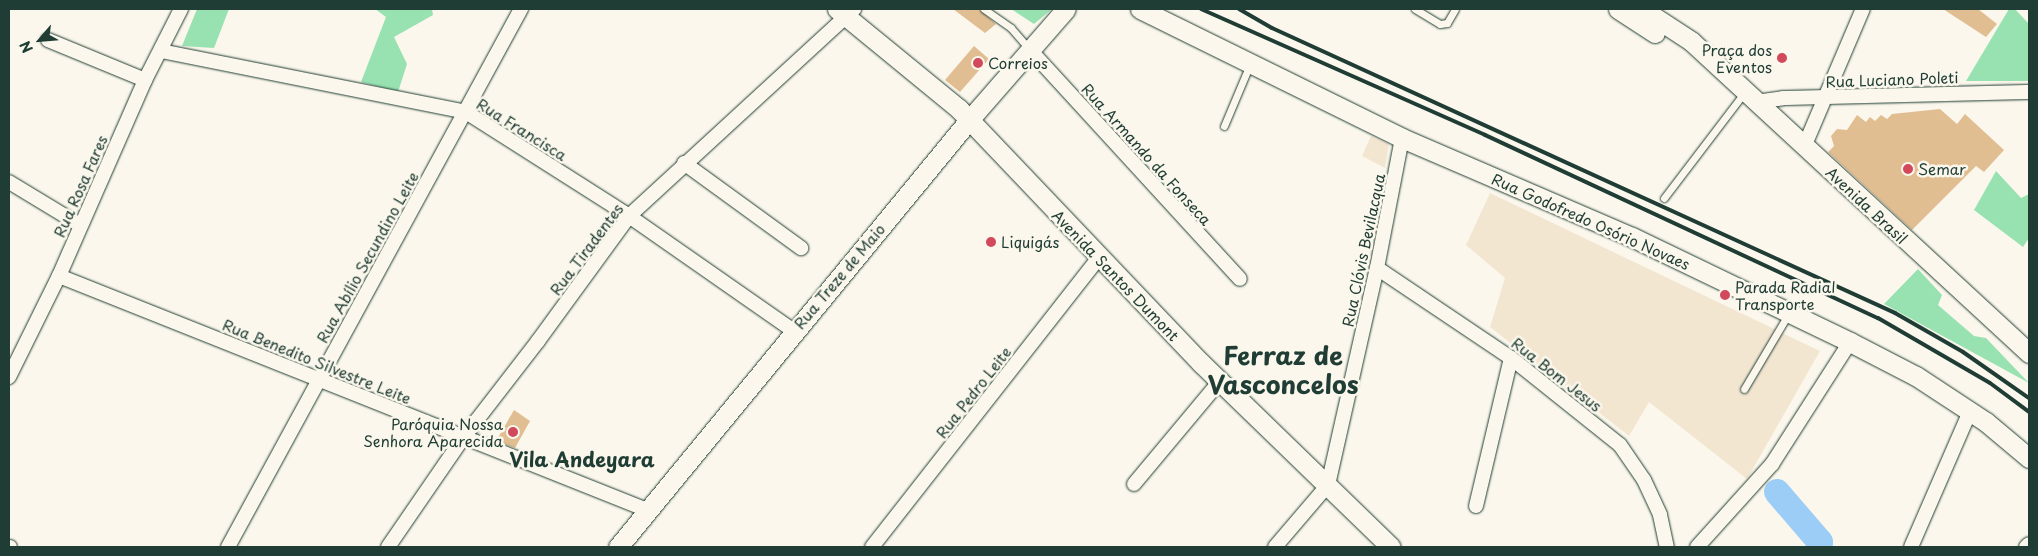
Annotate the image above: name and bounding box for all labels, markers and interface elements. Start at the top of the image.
north arrow [15,15,65,65]
text: N [14,37,38,57]
place label: Praça dos Eventos [1701,40,1772,75]
marker: Praça dos Eventos [1776,52,1788,64]
place label: Correios [988,54,1048,72]
marker: Correios [972,57,984,69]
street label: Rua Luciano Poleti [1825,68,1959,90]
street label: Rua Armando da Fonseca [1078,79,1216,229]
street label: Rua Francisca [473,94,571,164]
street label: Rua Rosa Fares [49,131,111,241]
place label: Semar [1918,160,1966,178]
street label: Avenida Brasil [1823,163,1911,247]
marker: Semar [1902,163,1914,175]
street label: Rua Abílio Secundino Leite [312,168,422,346]
street label: Rua Godofredo Osório Novaes [1488,168,1694,274]
street label: Rua Clóvis Bevilacqua [1338,171,1388,329]
street label: Rua Tiradentes [546,200,626,298]
street label: Avenida Santos Dumont [1049,206,1183,344]
street label: Rua Treze de Maio [789,219,889,333]
place label: Liquigás [1001,233,1059,251]
marker: Liquigás [985,236,997,248]
place label: Parada Radial Transporte [1735,277,1836,312]
marker: Parada Radial Transporte [1719,289,1731,301]
street label: Rua Benedito Silvestre Leite [220,315,414,407]
street label: Rua Bom Jesus [1508,333,1606,415]
district label: Ferraz de Vasconcelos [1207,341,1359,400]
street label: Rua Pedro Leite [931,342,1015,442]
place label: Paróquia Nossa Senhora Aparecida [363,414,503,449]
marker: Paróquia Nossa Senhora Aparecida [507,426,519,438]
district label: Vila Andeyara [510,447,654,471]

